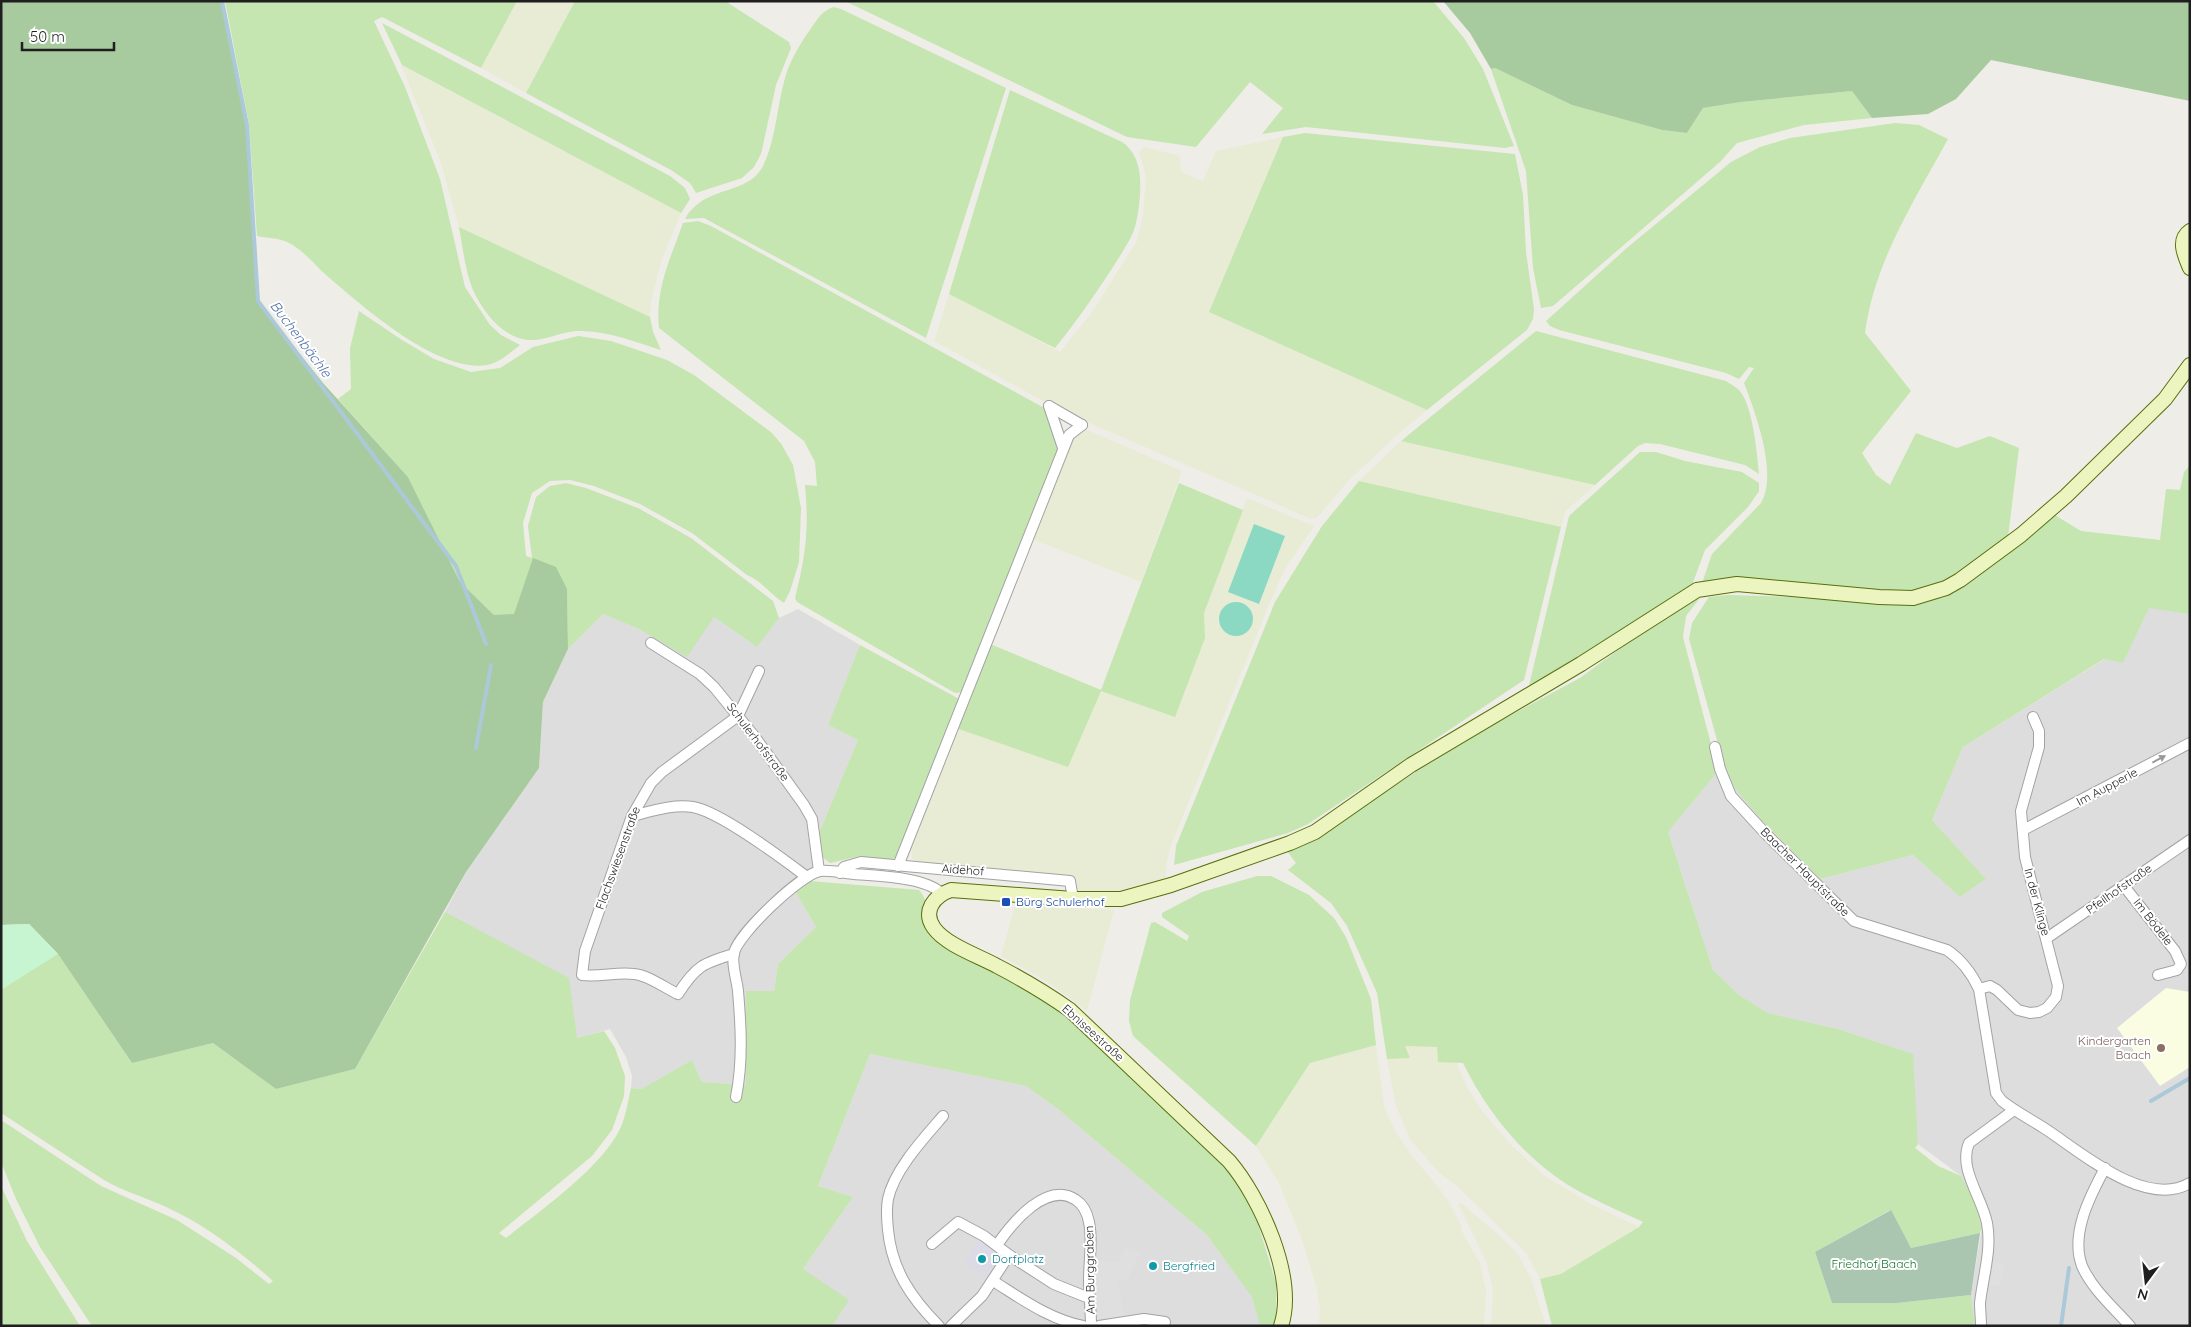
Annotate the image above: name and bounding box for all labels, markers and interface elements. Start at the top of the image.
scale bar [22,20,115,52]
text: 50 m [30,27,65,46]
water label: Buchenbächle [266,297,336,382]
street label: Schulerhofstraße [724,699,793,784]
one-way arrow [2152,755,2167,763]
street label: Im Aupperle [2074,764,2140,809]
street label: Flachswiesenstraße [592,804,643,911]
street label: Baacher Hauptstraße [1758,824,1853,919]
street label: Pfeilhofstraße [2083,860,2155,917]
street label: Aidehof [941,861,986,879]
street label: In der Klinge [2021,866,2054,938]
place label: Bürg Schulerhof [1016,894,1106,909]
street label: Im Bödele [2130,895,2177,948]
marker: Bürg Schulerhof [1000,896,1012,908]
street label: Ebniseestraße [1059,1001,1128,1065]
place label: Kindergarten Baach [2078,1033,2151,1062]
marker: Kindergarten Baach [2155,1042,2167,1054]
street label: Am Burggraben [1081,1225,1098,1315]
place label: Dorfplatz [992,1251,1044,1266]
marker: Dorfplatz [976,1253,988,1265]
park label: Friedhof Baach [1831,1256,1917,1271]
north arrow [2121,1257,2171,1307]
place label: Bergfried [1163,1258,1215,1273]
marker: Bergfried [1147,1260,1159,1272]
text: N [2135,1285,2150,1305]

